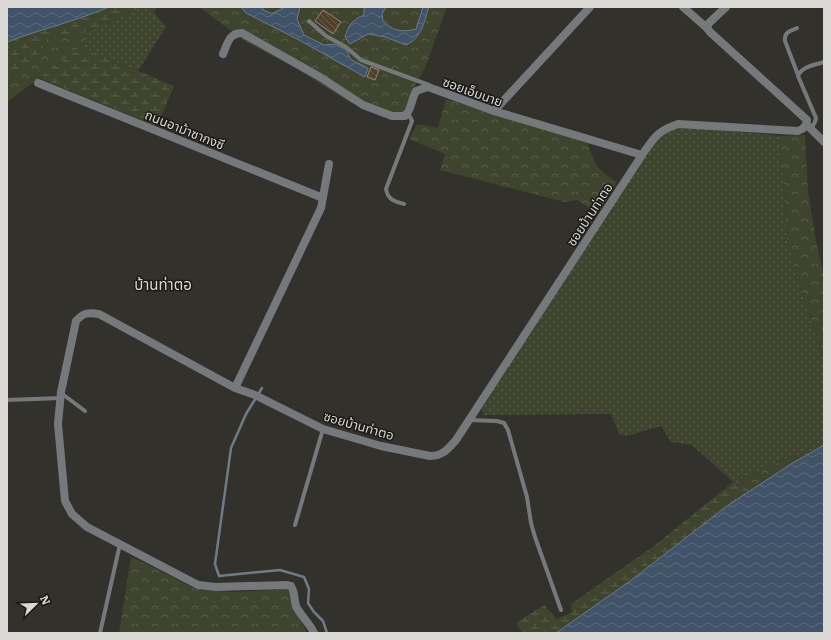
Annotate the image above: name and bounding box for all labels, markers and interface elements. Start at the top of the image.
street label: ซอยเอ็มนาย [440,71,506,111]
street label: ถนนอาม้าซากงซี [142,104,228,154]
street label: ซอยบ้านท่าตอ [561,178,617,250]
district label: บ้านท่าตอ [134,272,192,295]
street label: ซอยบ้านท่าตอ [322,406,396,444]
north arrow [16,584,56,624]
text: N [37,592,55,607]

